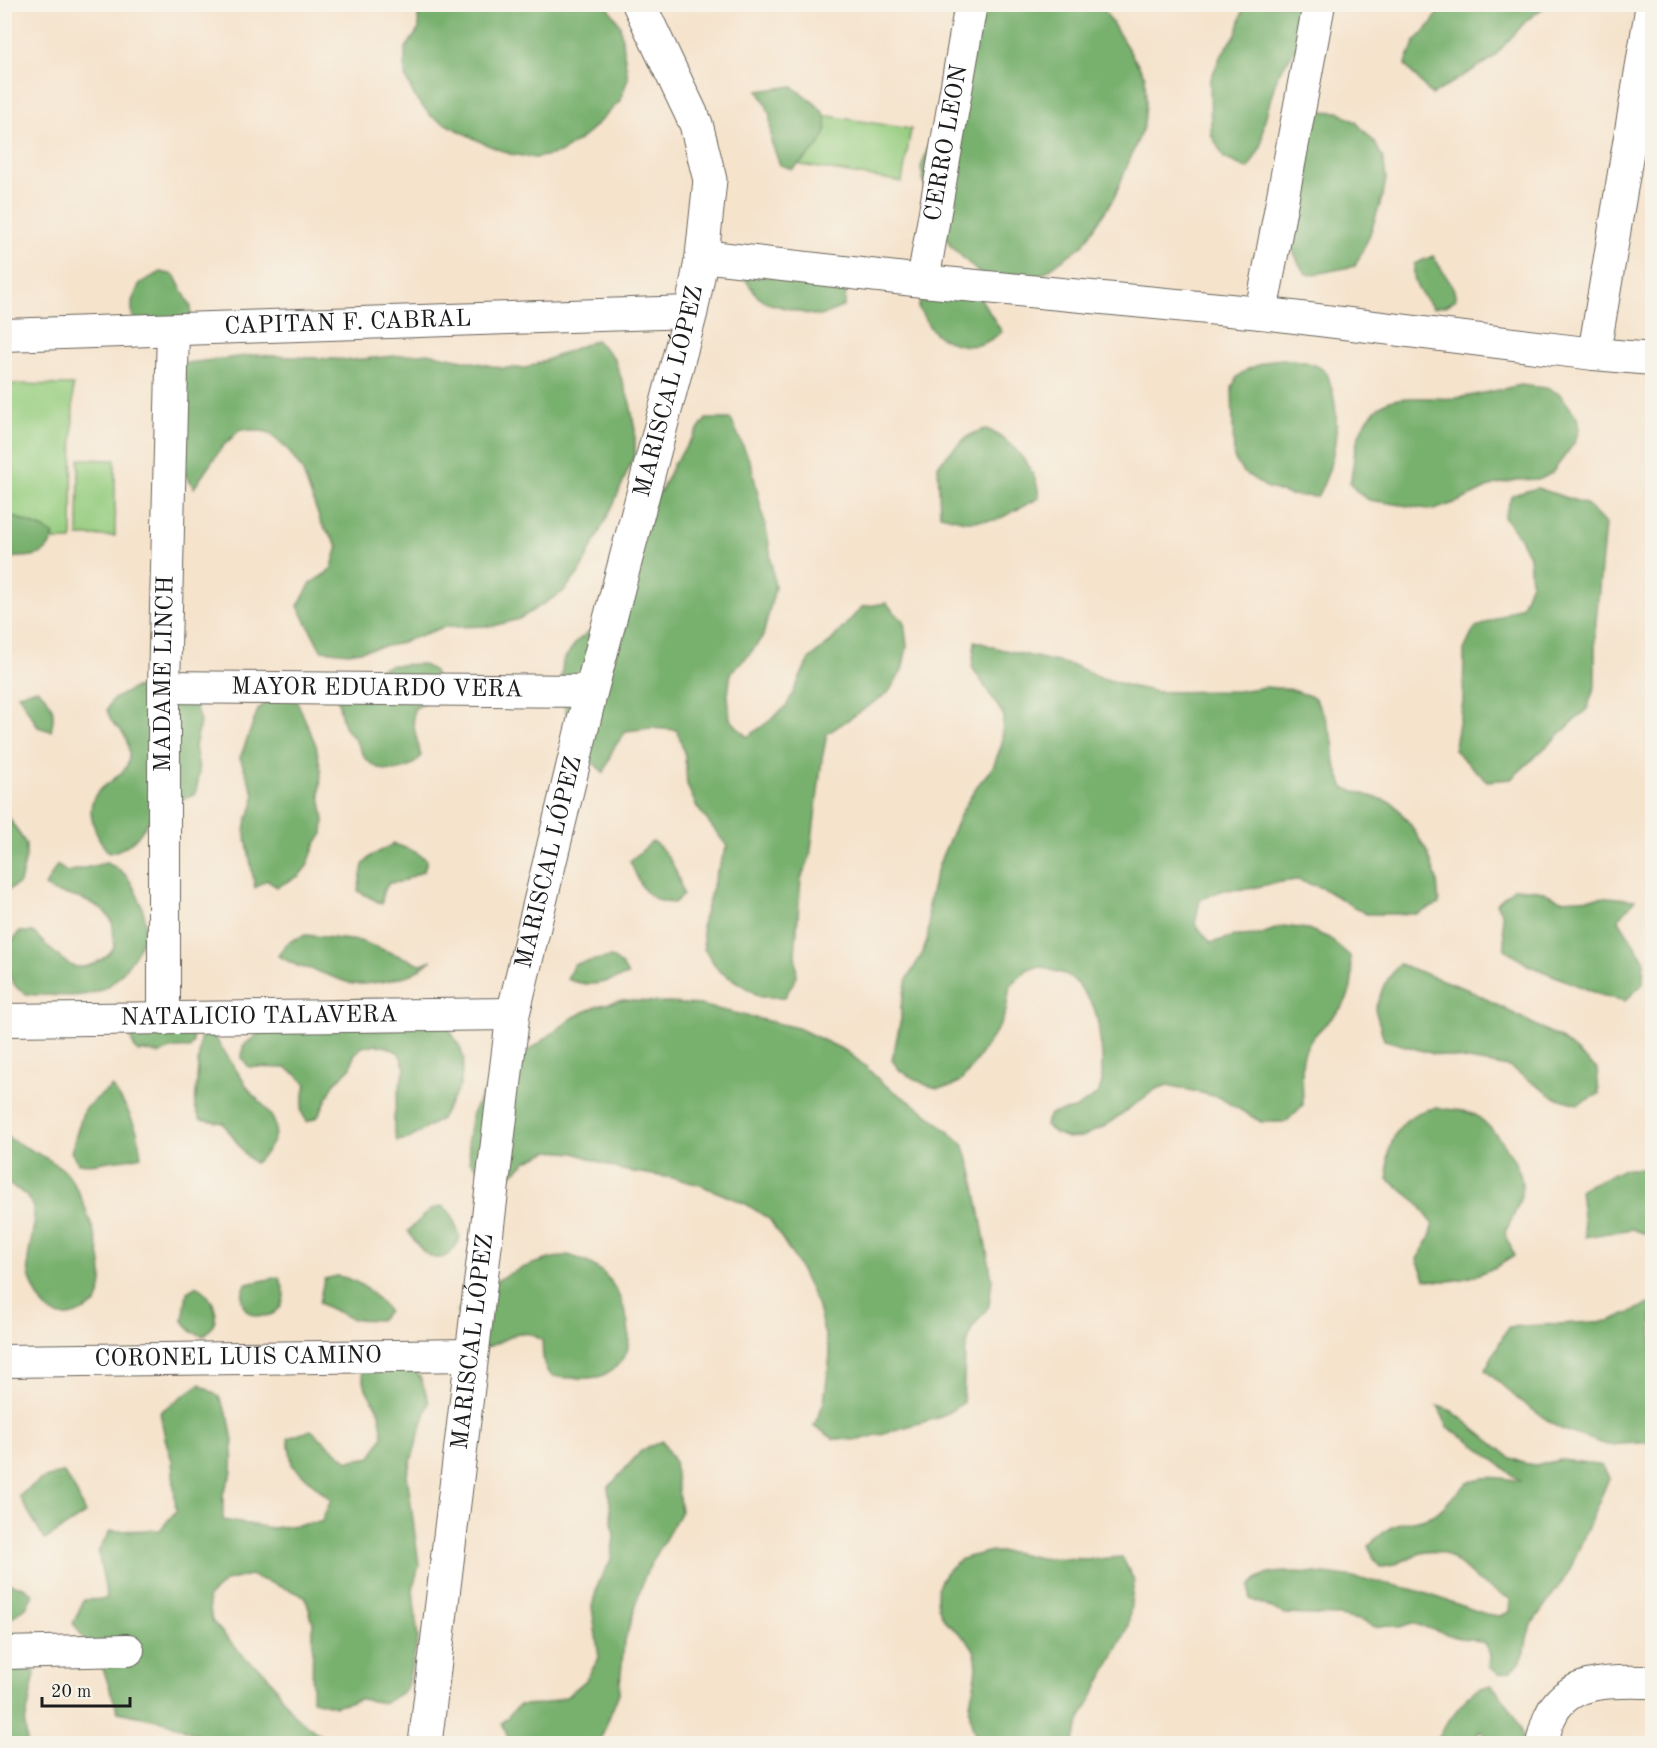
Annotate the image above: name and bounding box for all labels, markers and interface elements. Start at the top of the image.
street label: CERRO LEON [922,63,972,223]
street label: MARISCAL LÓPEZ [631,284,708,500]
street label: CAPITAN F. CABRAL [224,307,472,340]
street label: MADAME LINCH [152,575,179,772]
street label: MAYOR EDUARDO VERA [231,676,523,702]
street label: MARISCAL LÓPEZ [512,754,587,971]
street label: NATALICIO TALAVERA [120,1003,398,1031]
street label: MARISCAL LÓPEZ [449,1233,498,1451]
street label: CORONEL LUIS CAMINO [94,1344,382,1372]
scale bar [42,1670,130,1708]
text: 20 m [51,1683,91,1701]

